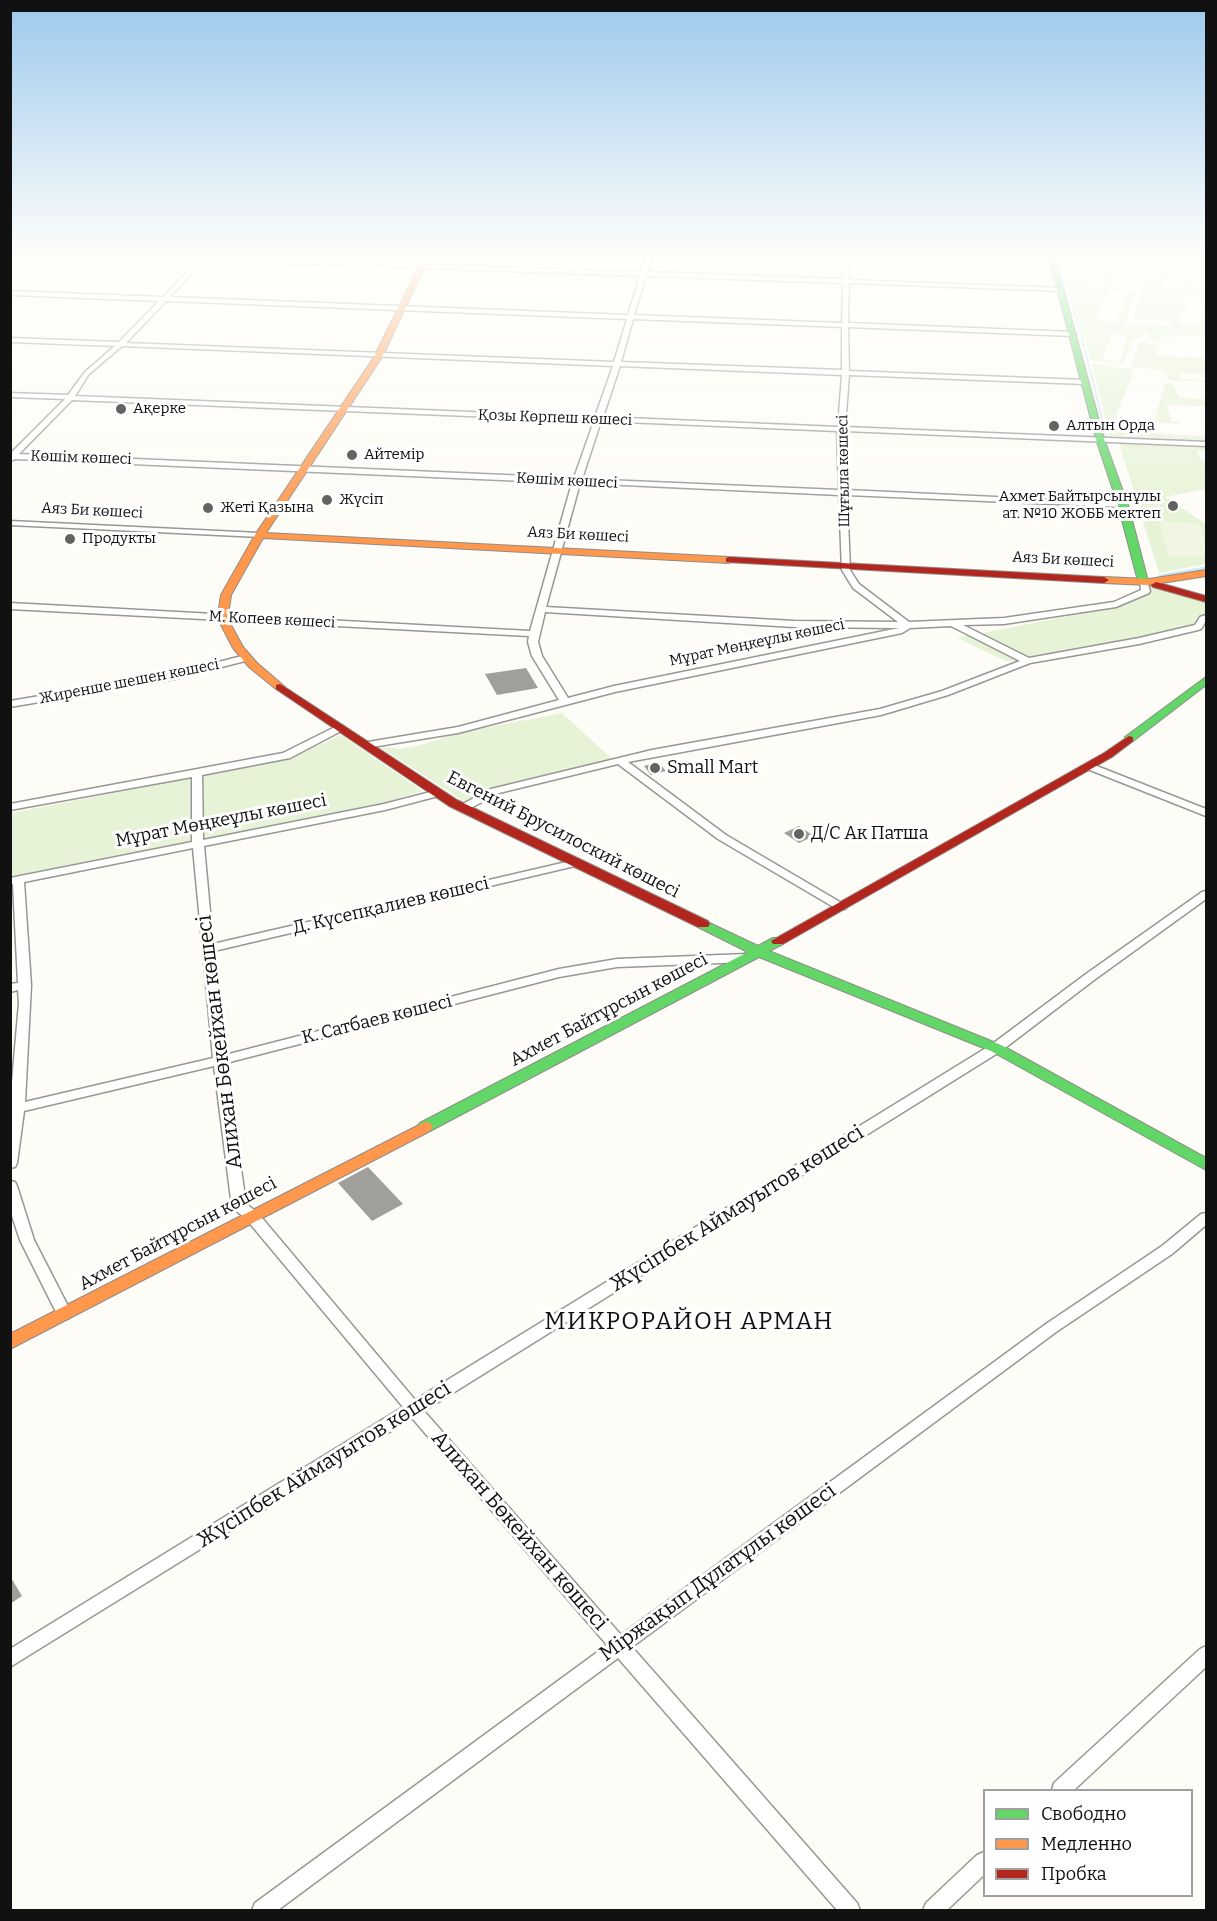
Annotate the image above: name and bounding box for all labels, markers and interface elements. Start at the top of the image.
place label: Ақерке [133,400,186,418]
marker: Ақерке [114,402,128,416]
street label: Қозы Көрпеш көшесі [478,406,632,430]
street label: Шұғыла көшесі [834,415,854,527]
place label: Алтын Орда [1066,417,1155,435]
marker: Алтын Орда [1047,419,1061,433]
place label: Айтемір [364,446,424,464]
street label: Көшім көшесі [30,447,132,469]
marker: Айтемір [345,448,359,462]
street label: Көшім көшесі [516,469,618,493]
place label: Ахмет Байтырсынұлы ат. №10 ЖОББ мектеп [999,488,1161,523]
place label: Жүсіп [339,491,383,509]
marker: Жүсіп [320,493,334,507]
street label: Аяз Би көшесі [41,499,143,523]
place label: Жеті Қазына [220,499,314,517]
marker: Ахмет Байтырсынұлы ат. №10 ЖОББ мектеп [1166,499,1180,513]
marker: Жеті Қазына [201,501,215,515]
street label: Аяз Би көшесі [527,523,629,547]
place label: Продукты [82,530,156,548]
marker: Продукты [63,532,77,546]
street label: Аяз Би көшесі [1012,548,1114,572]
street label: М. Копеев көшесі [208,608,336,632]
street label: Мұрат Мөңкеұлы көшесі [668,616,846,670]
street label: Жиренше шешен көшесі [37,656,221,708]
place label: Small Mart [667,757,758,779]
marker: Small Mart [648,761,662,775]
street label: Евгений Брусилоский көшесі [443,767,683,903]
street label: Мұрат Мөңкеұлы көшесі [114,790,328,852]
place label: Д/С Ак Патша [811,823,929,845]
marker: Д/С Ак Патша [792,827,806,841]
street label: Д. Күсепқалиев көшесі [291,873,491,939]
street label: Алихан Бөкейхан көшесі [192,913,248,1171]
street label: Ахмет Байтұрсын көшесі [507,949,711,1071]
street label: К. Сатбаев көшесі [300,991,454,1049]
street label: Жүсіпбек Аймауытов көшесі [605,1120,869,1298]
street label: Ахмет Байтұрсын көшесі [76,1173,280,1295]
district label: МИКРОРАЙОН АРМАН [544,1308,834,1336]
street label: Жүсіпбек Аймауытов көшесі [192,1376,456,1554]
street label: Алихан Бөкейхан көшесі [426,1426,612,1636]
street label: Міржақып Дұлатұлы көшесі [595,1479,841,1667]
legend [983,1789,1193,1897]
text: Свободно [1041,1803,1126,1825]
text: Медленно [1041,1833,1132,1855]
text: Пробка [1041,1863,1107,1885]

